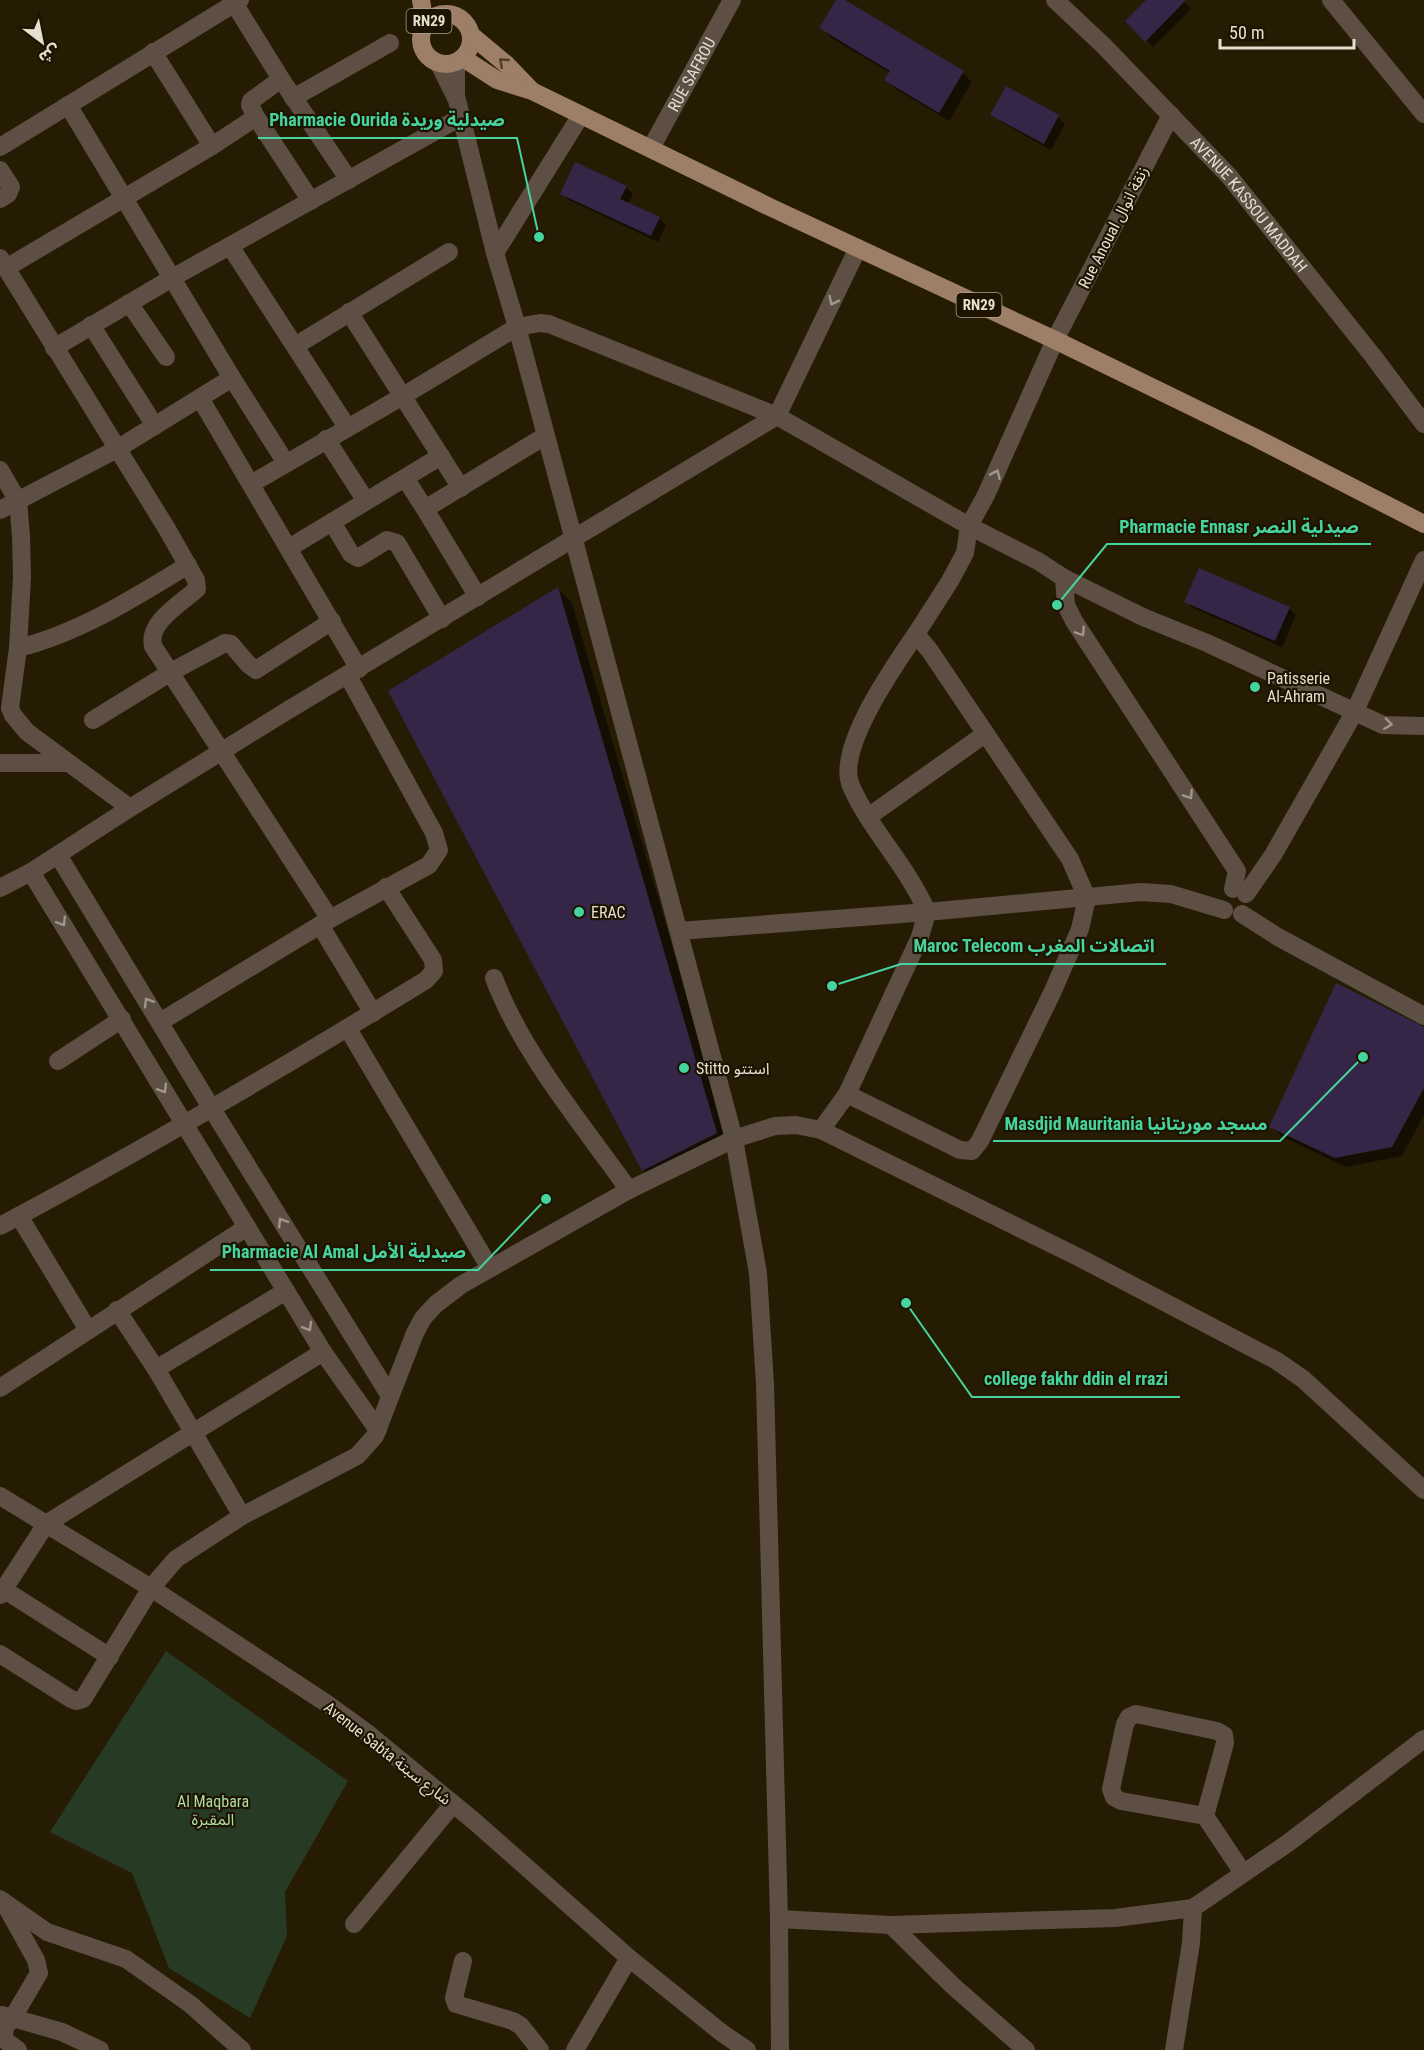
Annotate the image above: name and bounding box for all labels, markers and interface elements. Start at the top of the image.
road number: RN29 [406,9,452,33]
north arrow [12,12,72,72]
scale bar [1220,12,1354,50]
text: 50 m [1229,22,1264,43]
street label: RUE SAFROU [664,34,720,115]
text: ش [35,40,64,68]
one-way arrow [499,58,510,69]
callout: Pharmacie Ourida صيدلية وريدة [258,102,517,138]
text: Pharmacie Ourida صيدلية وريدة [269,109,505,131]
street label: AVENUE KASSOU MADDAH [1186,133,1311,276]
street label: Rue Anoual زنقة انوال [1074,163,1153,292]
road number: RN29 [956,293,1002,317]
one-way arrow [828,295,840,306]
one-way arrow [988,469,1000,480]
callout: Pharmacie Ennasr صيدلية النصر [1107,508,1371,544]
text: Pharmacie Ennasr صيدلية النصر [1119,516,1359,538]
one-way arrow [1074,625,1085,636]
place label: Patisserie Al-Ahram [1267,669,1330,706]
marker: Patisserie Al-Ahram [1248,680,1262,694]
one-way arrow [1383,718,1393,730]
one-way arrow [1181,788,1192,799]
place label: ERAC [591,903,626,922]
marker: ERAC [572,905,586,919]
one-way arrow [54,916,66,926]
callout: Maroc Telecom اتصالات المغرب [901,928,1166,964]
text: Maroc Telecom اتصالات المغرب [913,935,1155,957]
one-way arrow [143,998,155,1008]
place label: Stitto استتو [696,1059,770,1078]
marker: Stitto استتو [677,1061,691,1075]
one-way arrow [155,1083,167,1093]
callout: Masdjid Mauritania مسجد موريتانيا [993,1105,1280,1141]
text: Masdjid Mauritania مسجد موريتانيا [1005,1113,1267,1135]
one-way arrow [277,1218,289,1228]
callout: Pharmacie Al Amal صيدلية الأمل [210,1234,478,1270]
text: Pharmacie Al Amal صيدلية الأمل [222,1241,466,1262]
one-way arrow [301,1321,312,1331]
callout: college fakhr ddin el rrazi [972,1361,1180,1397]
text: college fakhr ddin el rrazi [984,1368,1168,1389]
street label: Avenue Sabta شارع سبتة [318,1698,455,1811]
park label: Al Maqbara المقبرة [177,1792,249,1829]

